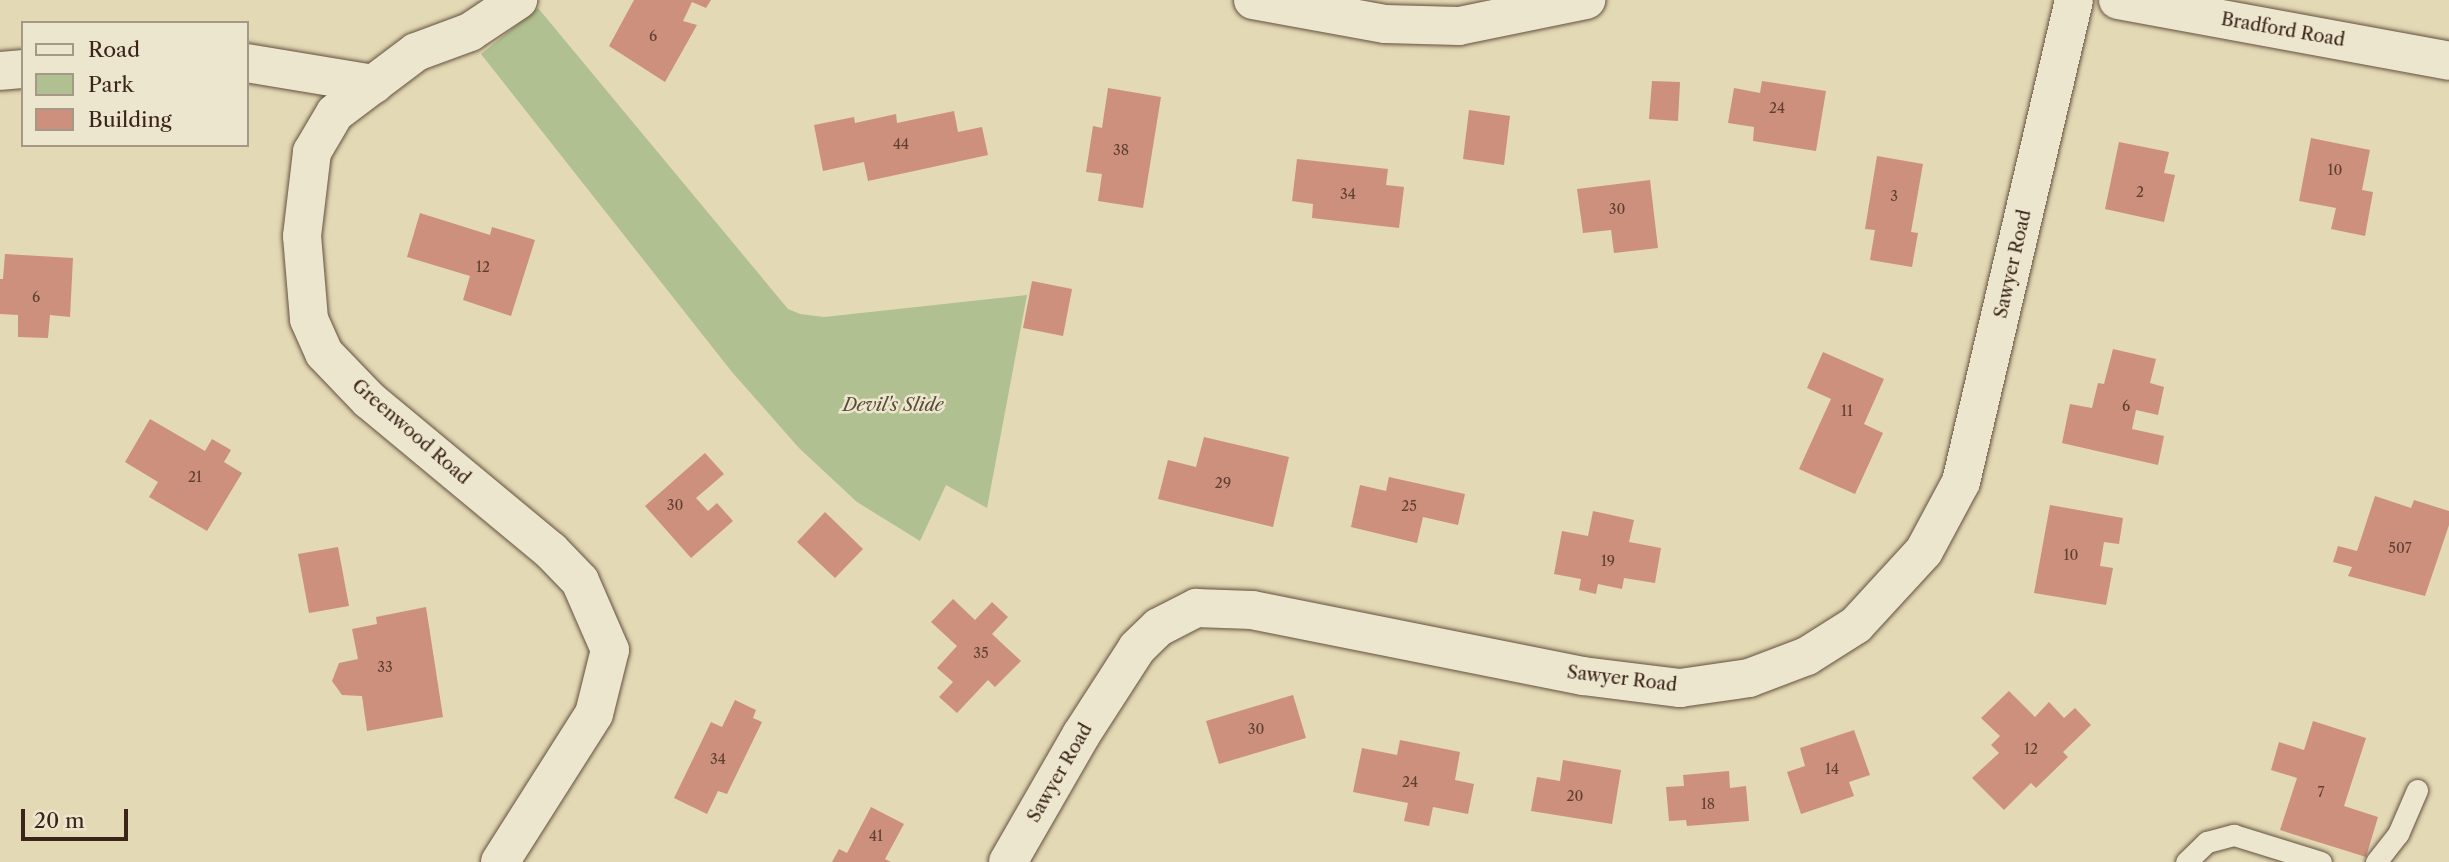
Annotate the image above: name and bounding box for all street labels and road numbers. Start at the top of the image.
street label: Bradford Road [2219,8,2347,52]
street label: Sawyer Road [1990,207,2036,321]
street label: Greenwood Road [347,375,475,489]
street label: Sawyer Road [1566,662,1678,696]
street label: Sawyer Road [1023,719,1097,827]

